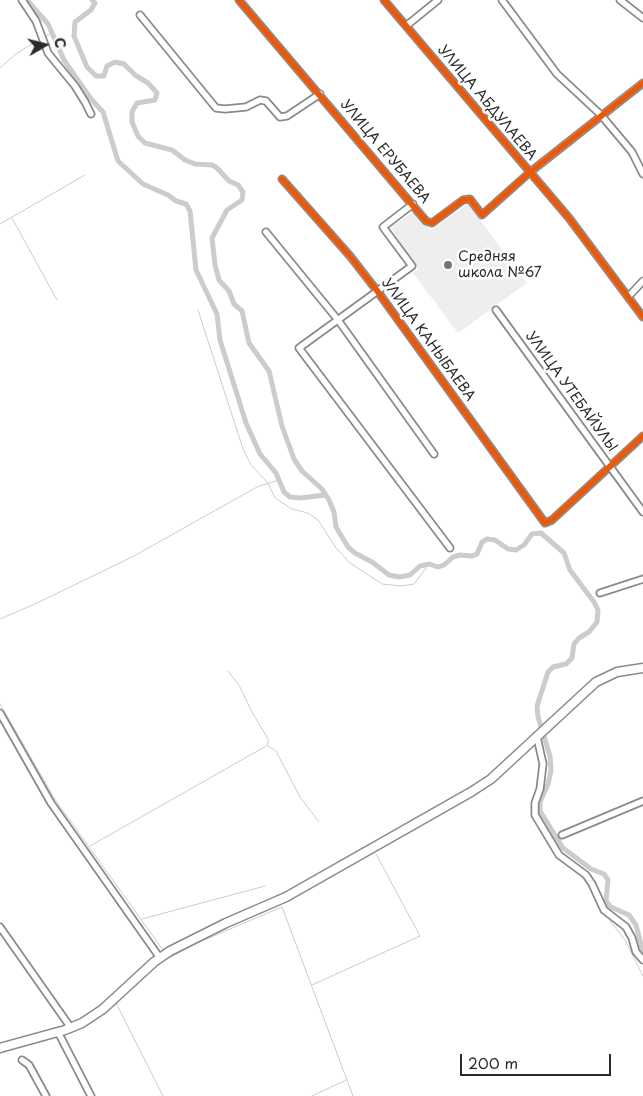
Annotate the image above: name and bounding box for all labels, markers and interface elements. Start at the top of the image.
north arrow [20,20,70,70]
text: С [49,36,71,50]
street label: УЛИЦА АБДУЛАЕВА [434,42,540,164]
street label: УЛИЦА ЕРУБАЕВА [337,97,433,207]
place label: Средняя школа №67 [458,249,542,282]
marker: Средняя школа №67 [442,259,454,271]
street label: УЛИЦА КАНЫБАЕВА [378,275,478,405]
street label: УЛИЦА УТЕБАЙУЛЫ [522,329,620,455]
scale bar [463,1044,614,1076]
text: 200 m [468,1051,518,1074]

